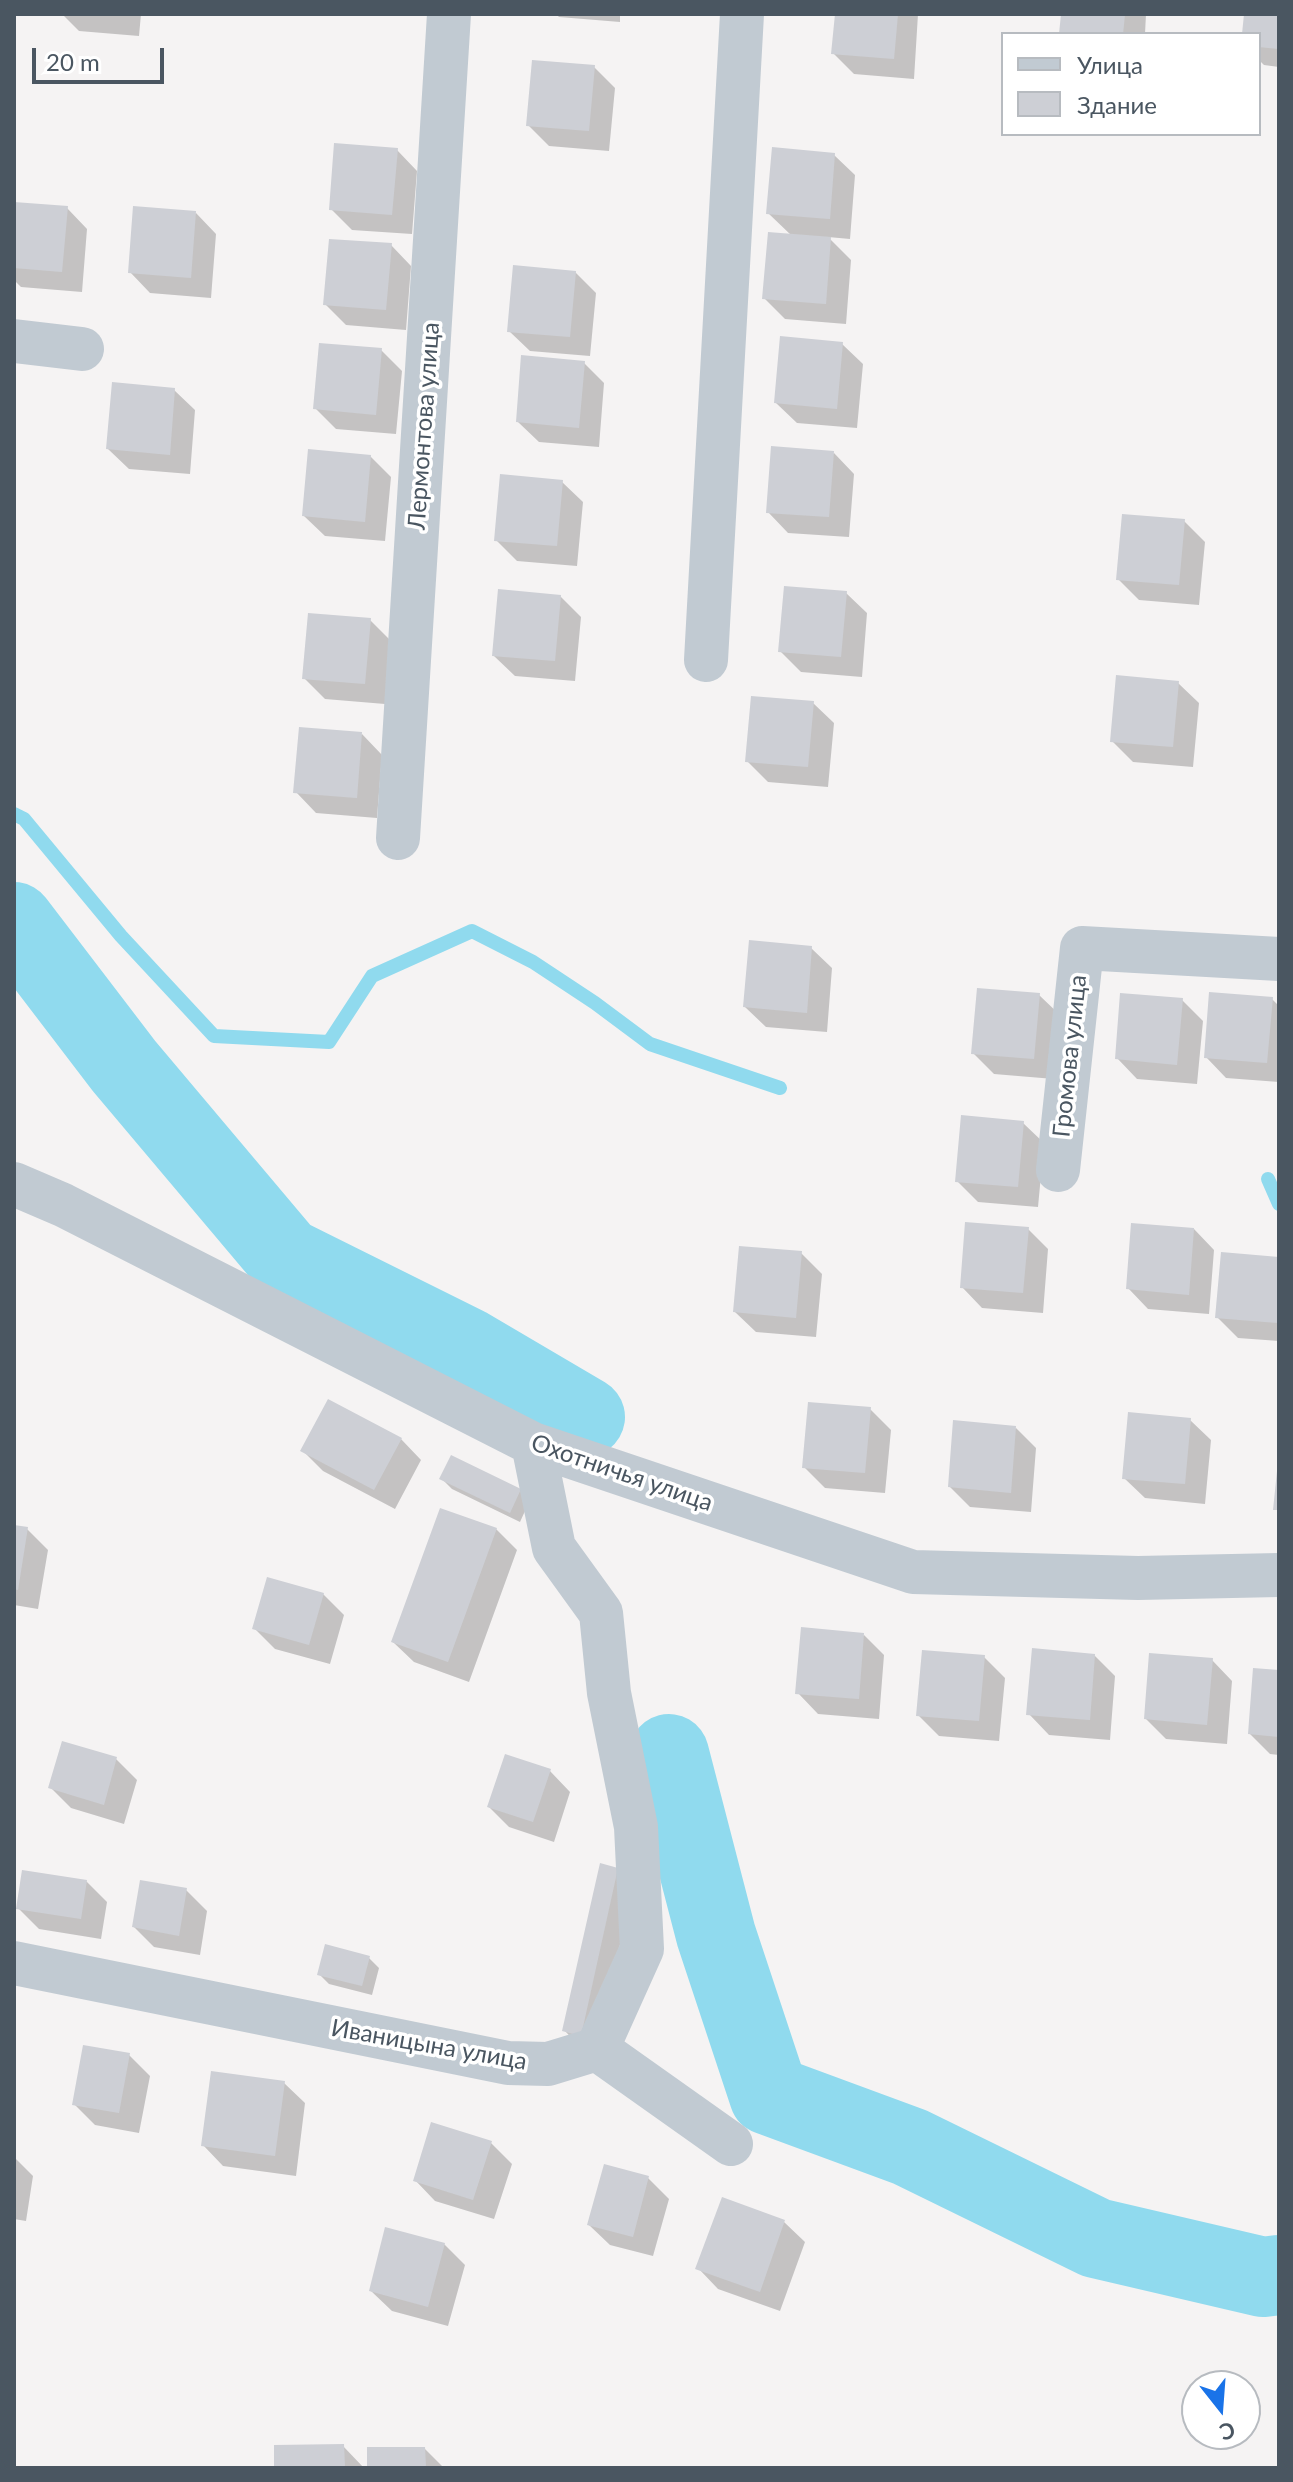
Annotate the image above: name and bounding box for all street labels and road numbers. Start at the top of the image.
street label: Лермонтова улица [402,321,446,531]
street label: Громова улица [1047,973,1093,1139]
street label: Охотничья улица [527,1428,717,1518]
street label: Иваницына улица [329,2014,529,2076]

